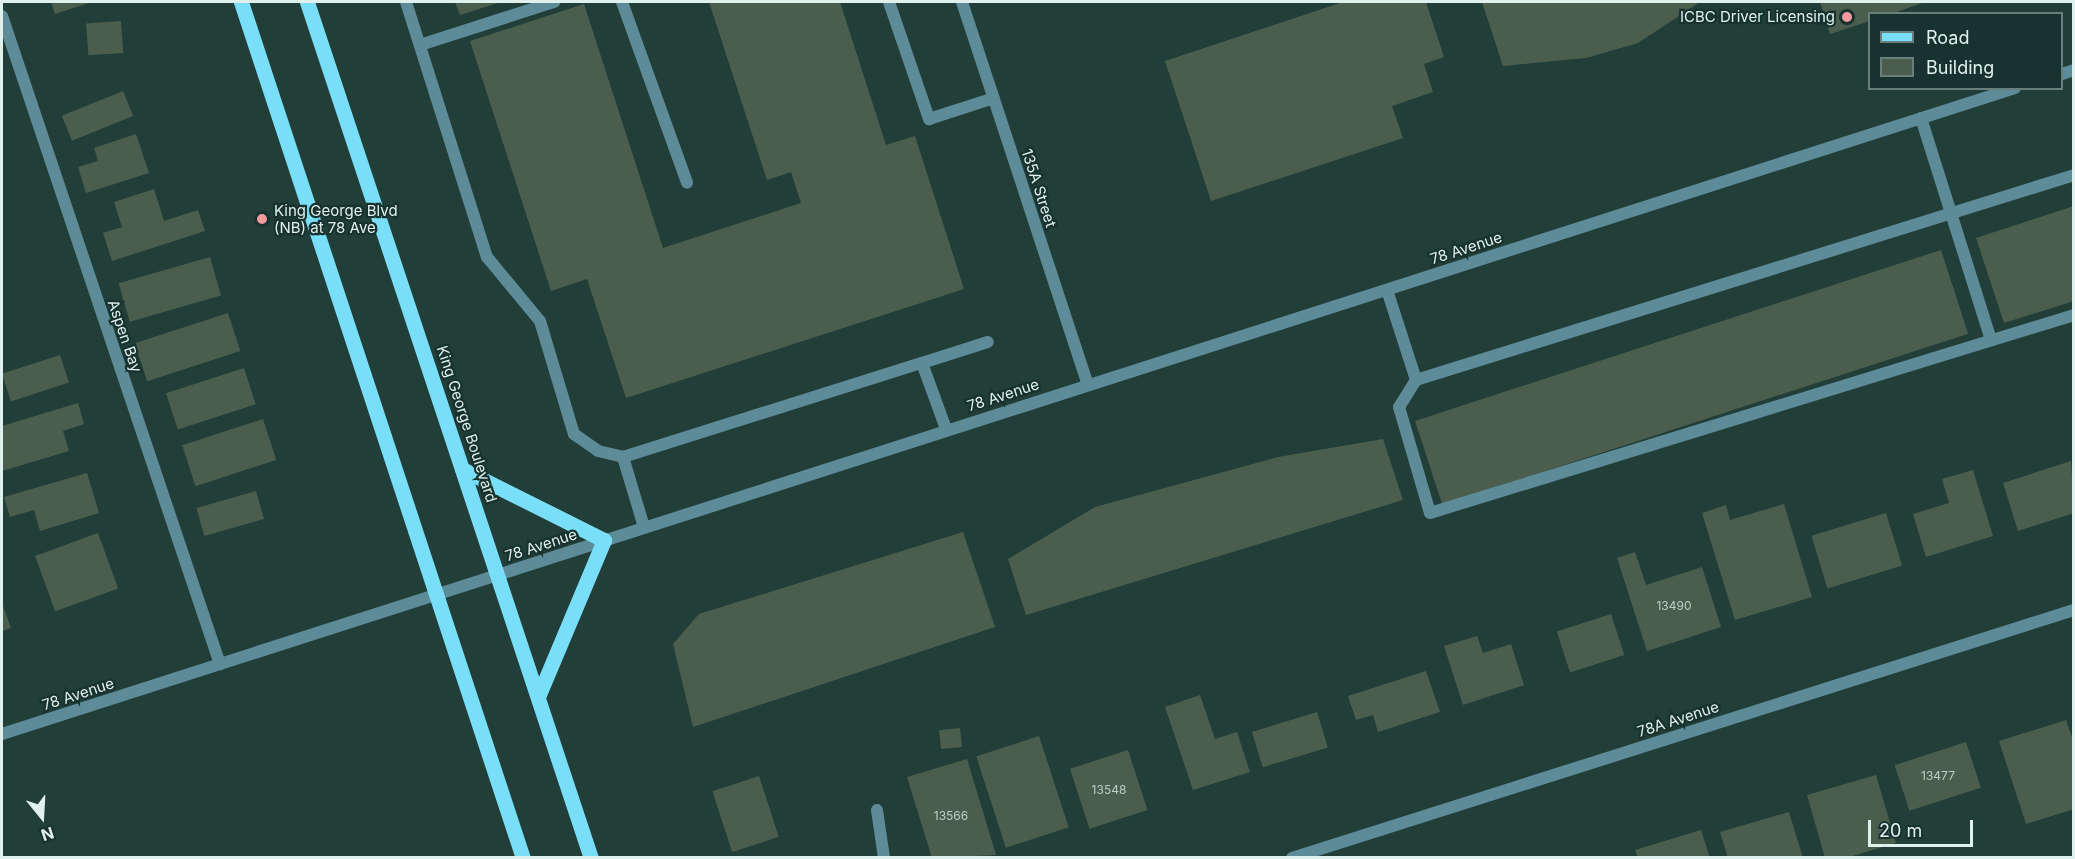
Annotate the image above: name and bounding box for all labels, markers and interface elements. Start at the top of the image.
place label: ICBC Driver Licensing [1680,8,1835,26]
marker: ICBC Driver Licensing [1840,10,1854,24]
legend [1868,12,2063,90]
text: Road [1926,27,1969,48]
text: Building [1926,57,1994,78]
street label: 135A Street [1018,147,1060,229]
place label: King George Blvd (NB) at 78 Ave [274,201,398,236]
marker: King George Blvd (NB) at 78 Ave [255,212,269,226]
street label: 78 Avenue [1428,228,1504,268]
street label: Aspen Bay [104,297,146,375]
street label: King George Boulevard [433,343,501,505]
street label: 78 Avenue [965,375,1041,415]
street label: 78 Avenue [503,525,579,565]
house number: 13490 [1656,599,1692,613]
street label: 78 Avenue [40,674,116,714]
street label: 78A Avenue [1635,697,1721,741]
house number: 13477 [1921,769,1955,783]
house number: 13548 [1092,783,1126,797]
north arrow [12,787,72,847]
scale bar [1871,808,1976,846]
house number: 13566 [934,809,968,823]
text: 20 m [1879,820,1922,841]
text: N [39,823,56,846]

